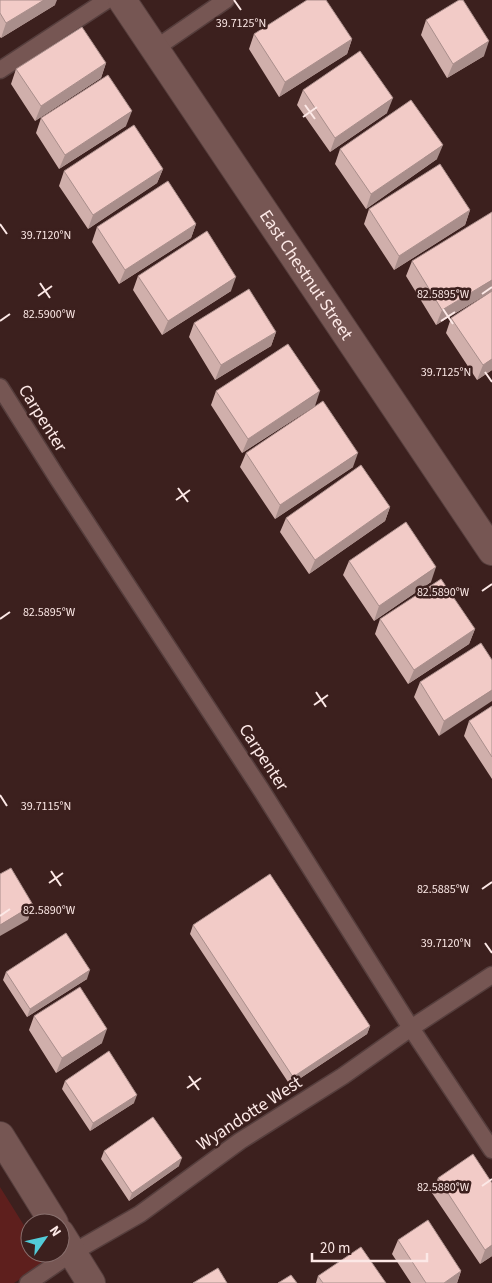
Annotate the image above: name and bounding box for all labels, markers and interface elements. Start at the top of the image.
text: 39.7125°N [216,15,266,32]
street label: East Chestnut Street [253,205,359,345]
text: 39.7120°N [21,227,71,244]
text: 82.5895°W [417,286,470,303]
text: 82.5900°W [23,306,76,323]
text: 39.7125°N [421,364,471,381]
street label: Carpenter [12,380,74,457]
text: 82.5890°W [417,584,470,601]
text: 82.5895°W [23,604,76,621]
street label: Carpenter [233,719,295,796]
text: 39.7115°N [21,798,71,815]
text: 82.5885°W [417,881,470,898]
text: 82.5890°W [23,902,76,919]
text: 39.7120°N [421,935,471,952]
street label: Wyandotte West [192,1070,307,1157]
text: 82.5880°W [417,1179,470,1196]
north arrow [20,1213,70,1263]
text: N [44,1222,66,1241]
scale bar [312,1230,427,1262]
text: 20 m [320,1238,350,1259]

